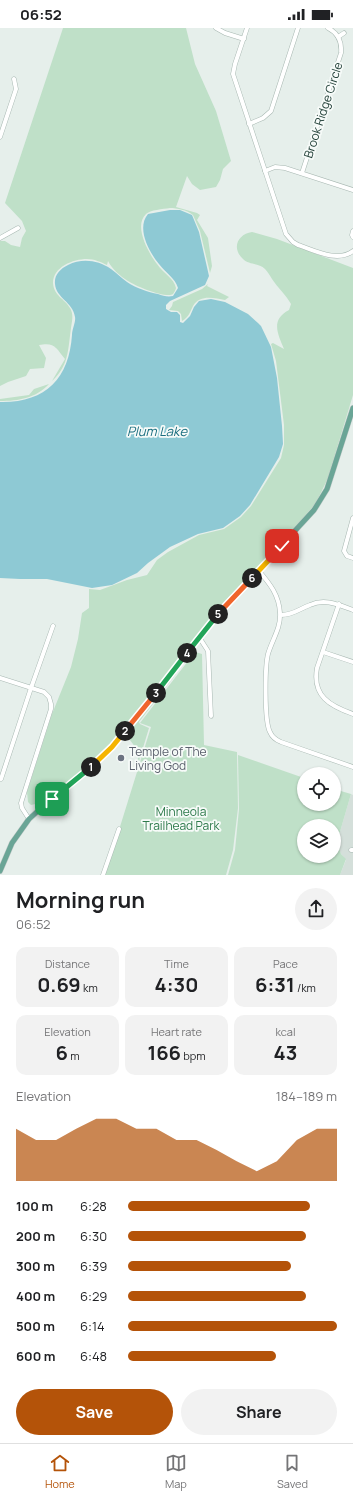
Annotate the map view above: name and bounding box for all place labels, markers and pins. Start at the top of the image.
pin [265,529,299,563]
pin: 6 [242,568,262,588]
pin: 5 [208,604,228,624]
pin: 4 [177,643,197,663]
pin: 3 [146,683,166,703]
pin: 2 [115,721,135,741]
place label: Temple of The Living God [129,743,207,774]
marker: Temple of The Living God [116,753,126,763]
pin: 1 [81,757,101,777]
pin [35,782,69,816]

